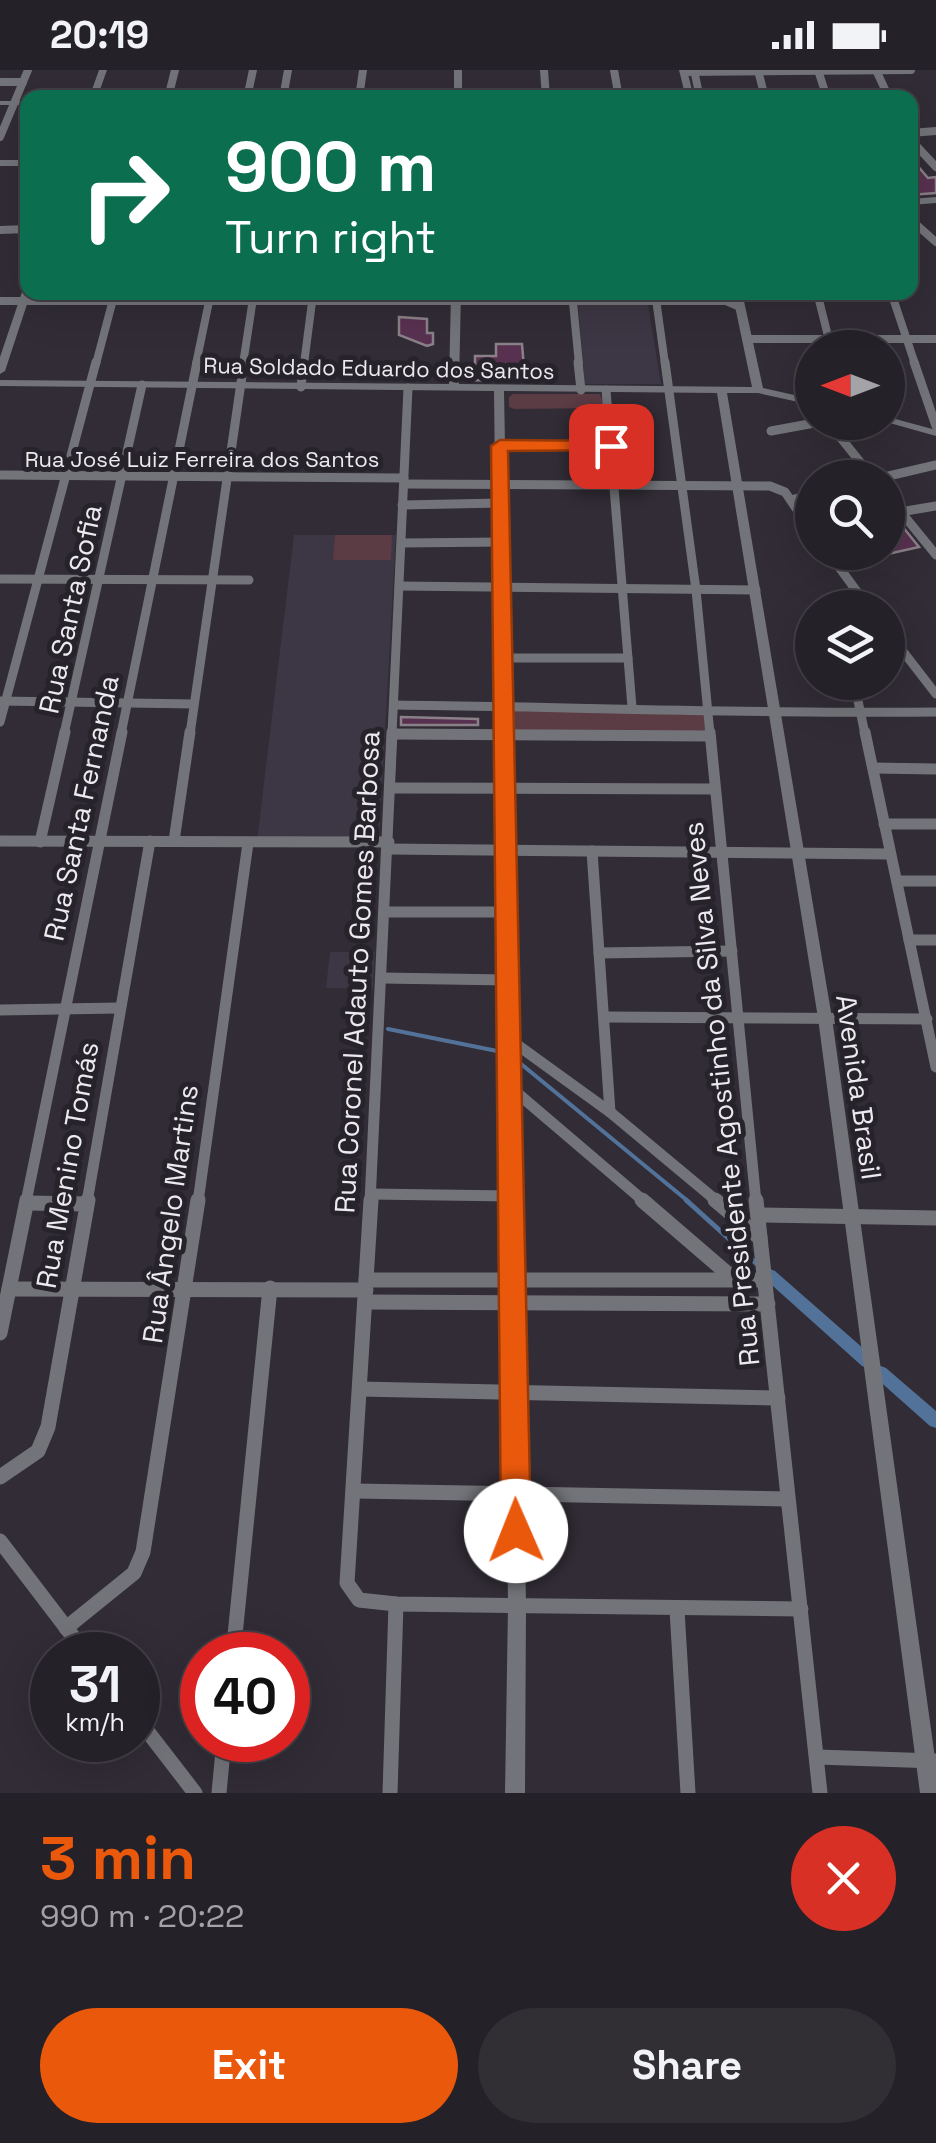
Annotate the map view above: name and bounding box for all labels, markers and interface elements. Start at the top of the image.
text: 20:19 [50,11,149,59]
text: 900 m [225,122,437,211]
icon: right [60,130,190,260]
text: Turn right [225,209,436,266]
north arrow [795,330,905,440]
map controls [795,330,905,700]
street label: Rua Soldado Eduardo dos Santos [203,351,555,385]
pin [569,404,654,489]
icon: arrive [584,419,639,474]
street label: Rua José Luiz Ferreira dos Santos [25,445,379,473]
button: search [795,460,905,570]
street label: Rua Santa Sofia [30,501,110,717]
button: layers [795,590,905,700]
street label: Rua Santa Fernanda [35,672,127,944]
street label: Rua Coronel Adauto Gomes Barbosa [326,730,388,1214]
street label: Rua Presidente Agostinho da Silva Neves [675,820,767,1368]
street label: Avenida Brasil [828,992,890,1182]
street label: Rua Menino Tomás [28,1039,106,1291]
street label: Rua Ângelo Martins [134,1082,206,1346]
position arrow [464,1479,568,1583]
speed limit sign: 40 [180,1632,310,1762]
text: 31 [69,1653,121,1717]
text: km/h [65,1706,125,1738]
text: 3 min [40,1820,196,1897]
button: close [791,1826,896,1931]
text: 990 m · 20:22 [40,1896,244,1936]
button: Exit [40,2008,458,2123]
button: Share [478,2008,896,2123]

